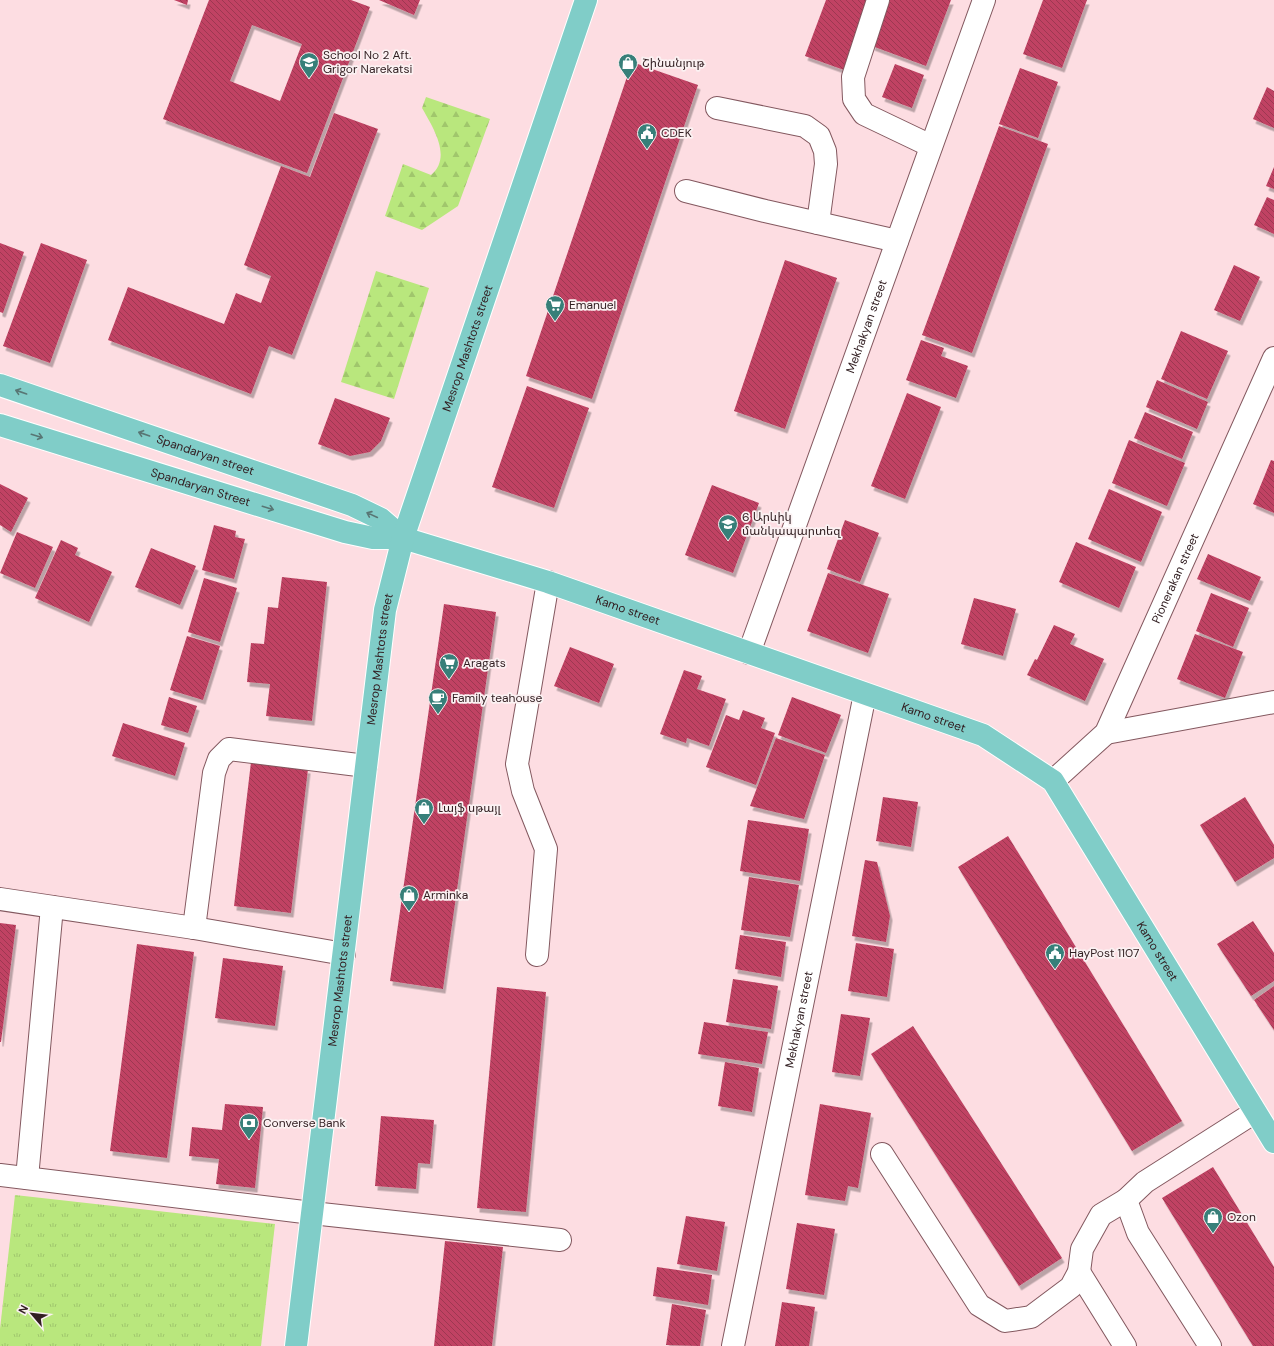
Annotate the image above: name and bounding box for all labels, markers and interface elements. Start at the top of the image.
place label: School No 2 Aft. Grigor Narekatsi [323,47,413,77]
school or university icon: School No 2 Aft. Grigor Narekatsi [298,51,320,79]
shop icon: Շինանյութ [617,52,639,80]
place label: Շինանյութ [642,55,705,71]
public building icon: CDEK [636,122,658,150]
place label: CDEK [661,125,692,141]
street label: Mekhakyan street [842,277,891,375]
street label: Mesrop Mashtots street [439,283,497,414]
supermarket icon: Emanuel [544,294,566,322]
place label: Emanuel [569,297,616,313]
one-way arrow [15,388,28,395]
one-way arrow [138,430,151,437]
street label: Spandaryan street [154,431,257,479]
one-way arrow [31,433,44,440]
street label: Spandaryan Street [149,464,253,510]
one-way arrow [262,505,275,512]
place label: 6 Արևիկ մանկապարտեզ [742,509,841,539]
one-way arrow [367,511,379,518]
school or university icon: 6 Արևիկ մանկապարտեզ [717,513,739,541]
street label: Pionerakan street [1148,530,1203,626]
street label: Mesrop Mashtots street [363,591,397,726]
street label: Kamo street [593,591,662,629]
supermarket icon: Aragats [438,652,460,680]
place label: Aragats [463,655,506,671]
cafe icon: Family teahouse [427,687,449,715]
place label: Family teahouse [452,690,542,706]
street label: Kamo street [899,699,968,736]
shop icon: Լայֆ սթայլ [413,797,435,825]
place label: Լայֆ սթայլ [438,800,501,816]
shop icon: Arminka [398,884,420,912]
place label: Arminka [423,887,468,903]
street label: Mesrop Mashtots street [324,913,356,1048]
street label: Kamo street [1133,919,1182,984]
public building icon: HayPost 1107 [1044,942,1066,970]
place label: HayPost 1107 [1069,945,1140,961]
street label: Mekhakyan street [781,970,817,1069]
bank icon: Converse Bank [238,1112,260,1140]
place label: Converse Bank [263,1115,346,1131]
shop icon: Ozon [1202,1206,1224,1234]
place label: Ozon [1227,1209,1256,1225]
north arrow [12,1294,52,1334]
text: N [15,1302,31,1316]

